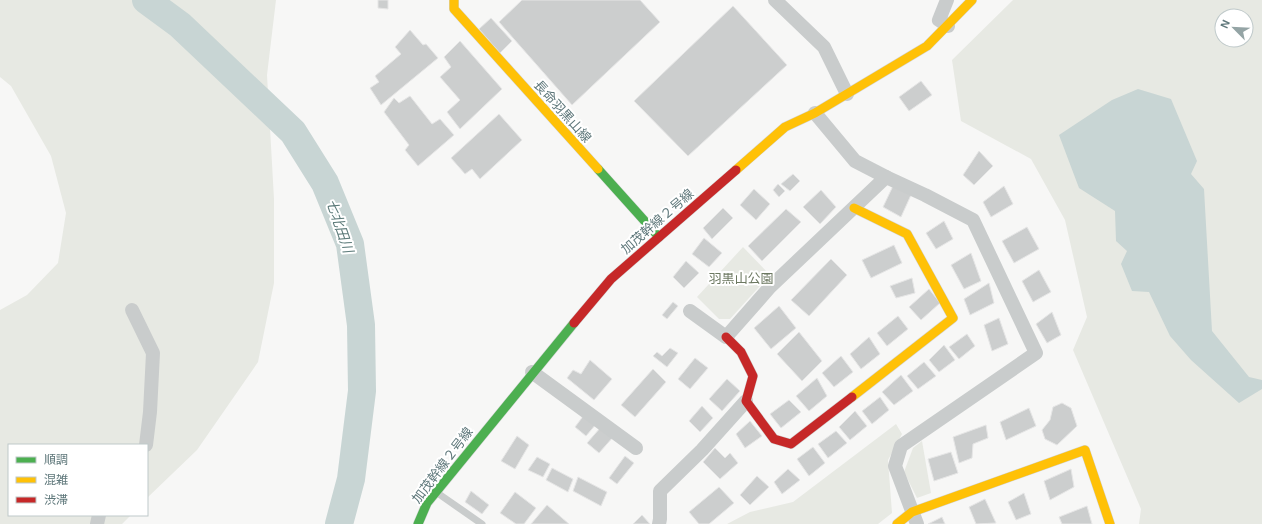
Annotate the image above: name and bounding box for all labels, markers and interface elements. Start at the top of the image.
north arrow [1214,8,1254,48]
text: N [1218,18,1232,30]
street label: 長命羽黒山線 [531,77,594,145]
street label: 加茂幹線２号線 [618,186,697,257]
water label: 七北田川 [323,197,357,257]
park label: 羽黒山公園 [708,271,774,286]
street label: 加茂幹線２号線 [409,424,476,506]
legend [8,444,148,516]
text: 順調 [44,453,68,467]
text: 混雑 [44,473,68,487]
text: 渋滞 [44,493,68,507]

